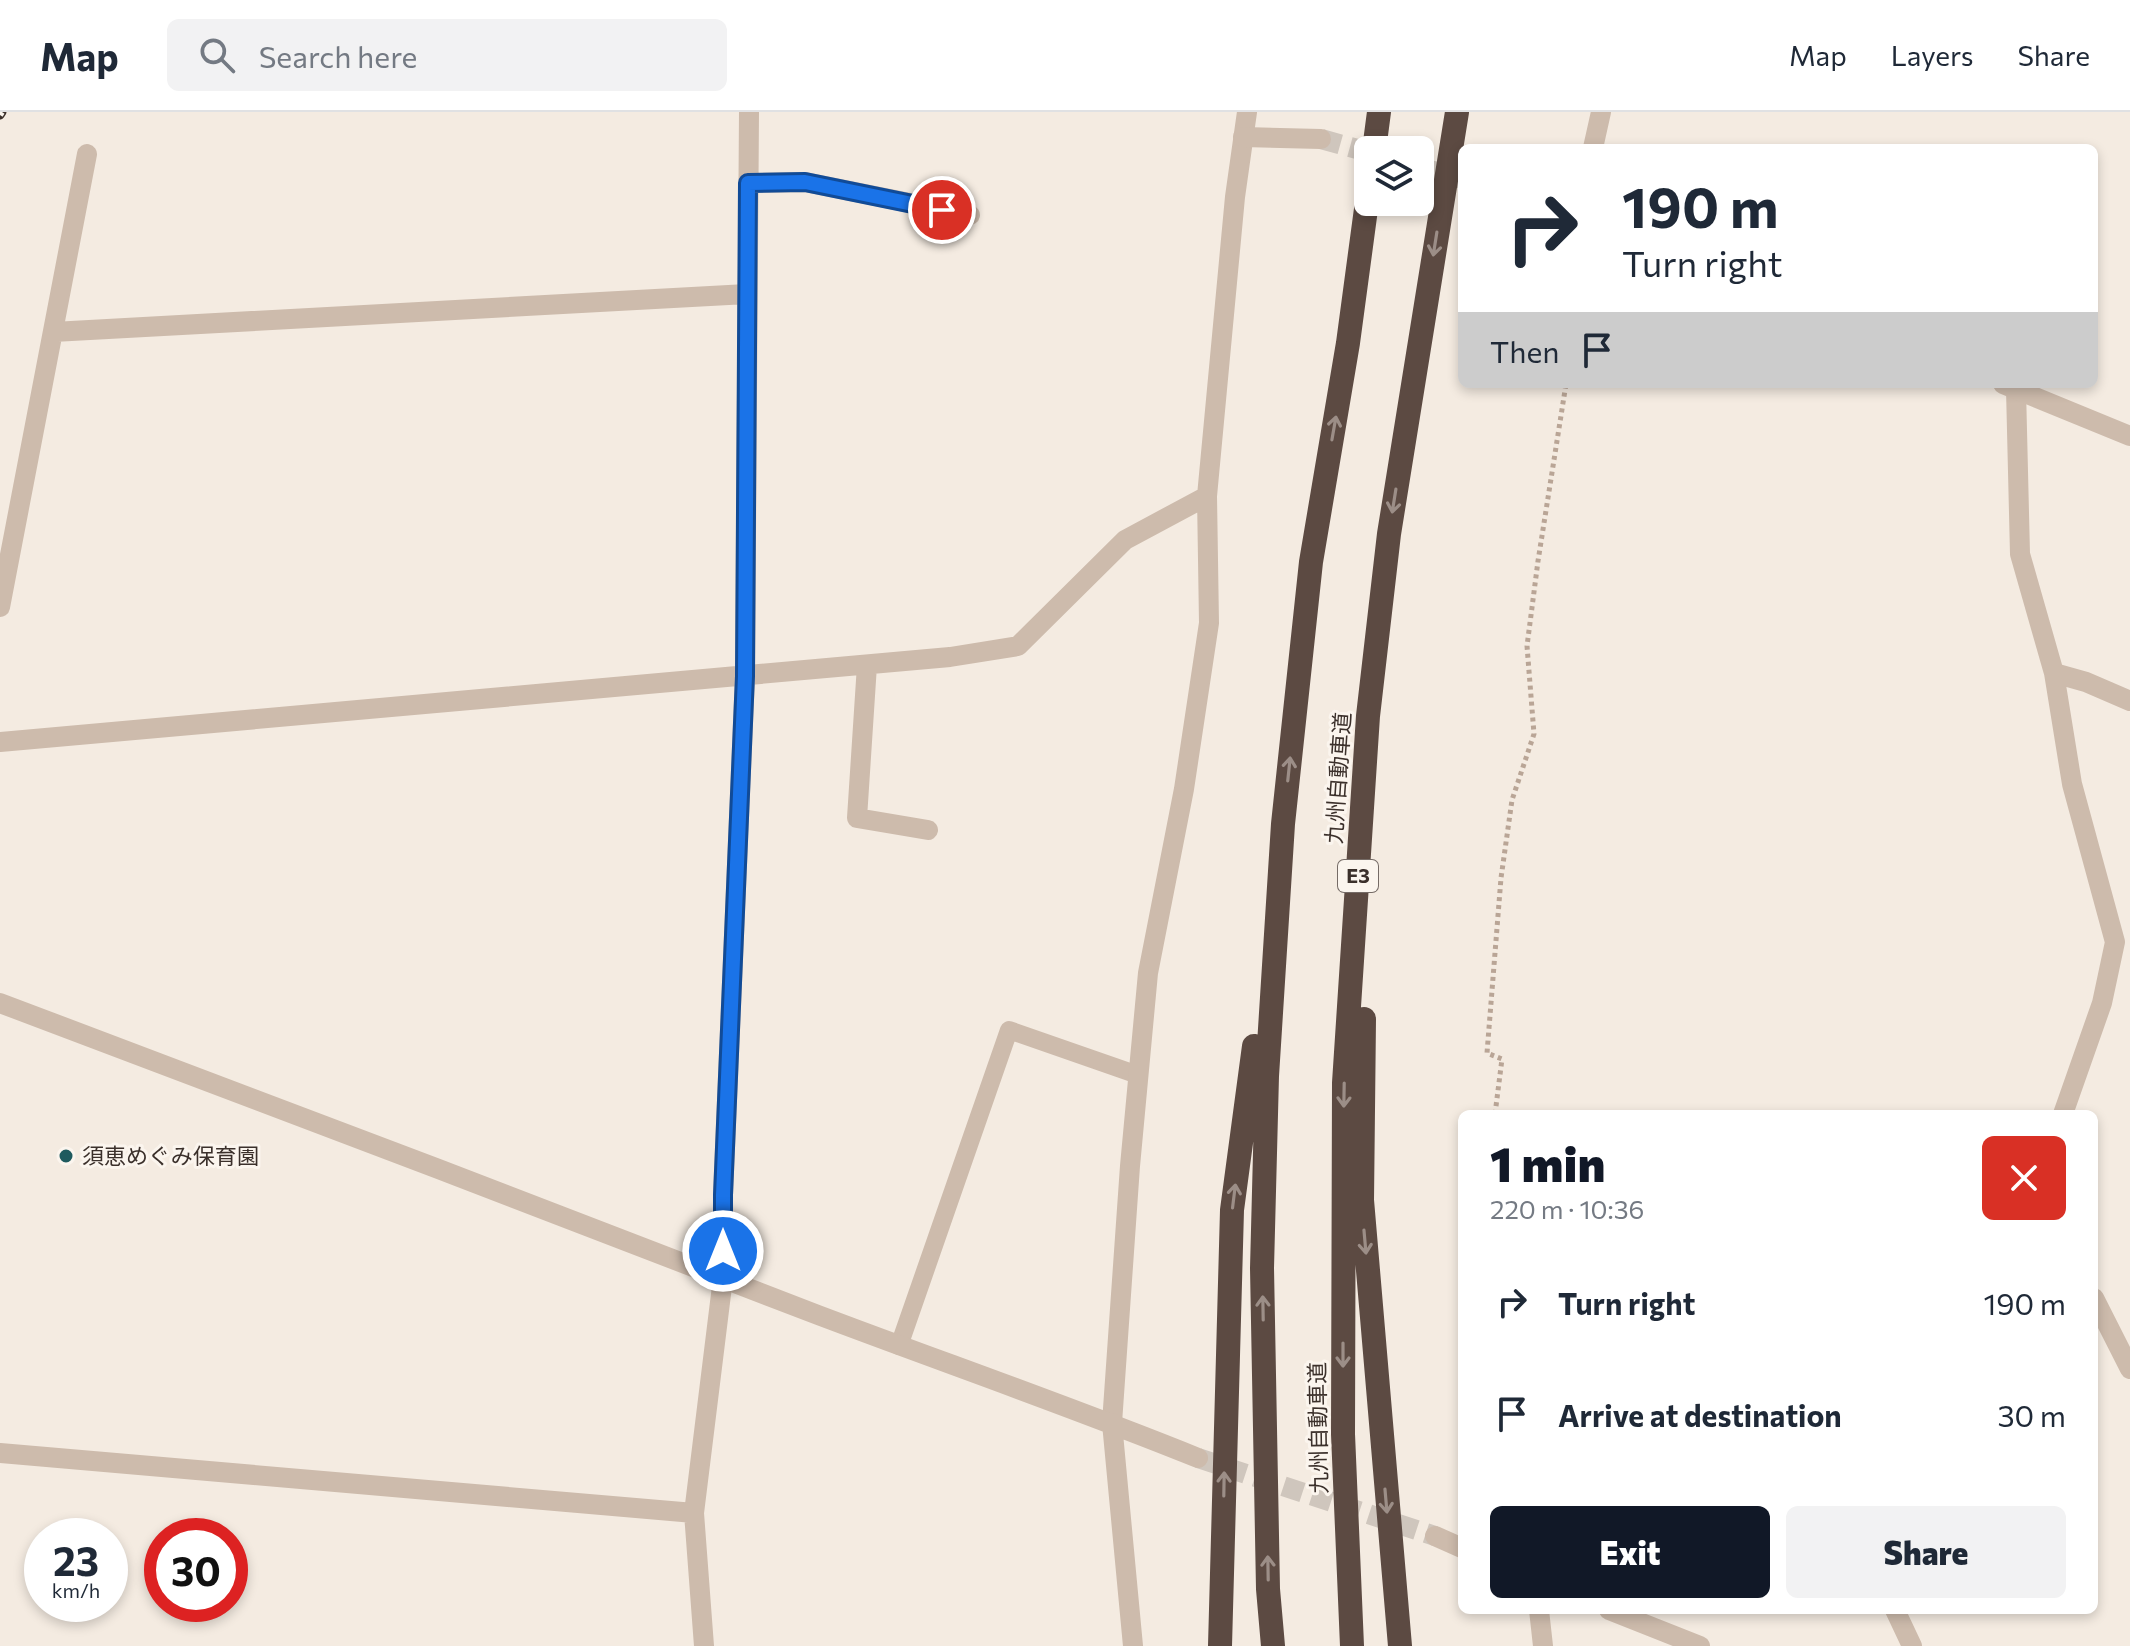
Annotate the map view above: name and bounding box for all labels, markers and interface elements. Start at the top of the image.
search box [167,19,727,91]
text: Map [40,32,119,79]
icon: search [195,33,239,77]
text: Search here [259,37,417,74]
text: Map [1789,38,1847,72]
text: Layers [1891,38,1973,72]
text: Share [2017,38,2090,72]
map controls [1354,136,1434,216]
button: layers [1354,136,1434,216]
text: 190 m [1622,171,1779,240]
pin [908,176,976,244]
icon: right [1490,176,1594,280]
icon: arrive [920,188,964,232]
one-way arrow [1426,231,1441,256]
text: Turn right [1622,240,1783,284]
icon: arrive [1575,328,1619,372]
text: Then [1490,332,1559,369]
one-way arrow [1327,416,1342,441]
one-way arrow [1386,488,1401,513]
street label: 九州自動車道 [1319,711,1356,845]
one-way arrow [1281,756,1296,783]
road number: E3 [1338,860,1378,892]
one-way arrow [1337,1081,1352,1108]
text: 1 min [1490,1133,1605,1192]
button: close [1982,1136,2066,1220]
place label: 須恵めぐみ保育園 [82,1142,259,1169]
marker: 須恵めぐみ保育園 [57,1147,75,1165]
one-way arrow [1227,1184,1242,1209]
text: 220 m · 10:36 [1490,1193,1644,1224]
position arrow [681,1209,765,1293]
one-way arrow [1358,1228,1373,1255]
icon: right [1490,1280,1534,1324]
text: Turn right [1558,1284,1695,1321]
text: 190 m [1983,1284,2066,1321]
one-way arrow [1255,1295,1271,1322]
one-way arrow [1335,1341,1351,1368]
street label: 九州自動車道 [1303,1362,1332,1494]
icon: arrive [1490,1392,1534,1436]
text: Arrive at destination [1558,1396,1842,1433]
text: 30 m [1997,1396,2066,1433]
one-way arrow [1216,1471,1232,1498]
one-way arrow [1379,1487,1394,1514]
button: Exit [1490,1506,1770,1598]
button: Share [1786,1506,2066,1598]
speed limit sign: 30 [144,1518,248,1622]
text: 23 [53,1535,99,1584]
one-way arrow [1260,1555,1276,1582]
text: km/h [52,1578,100,1602]

